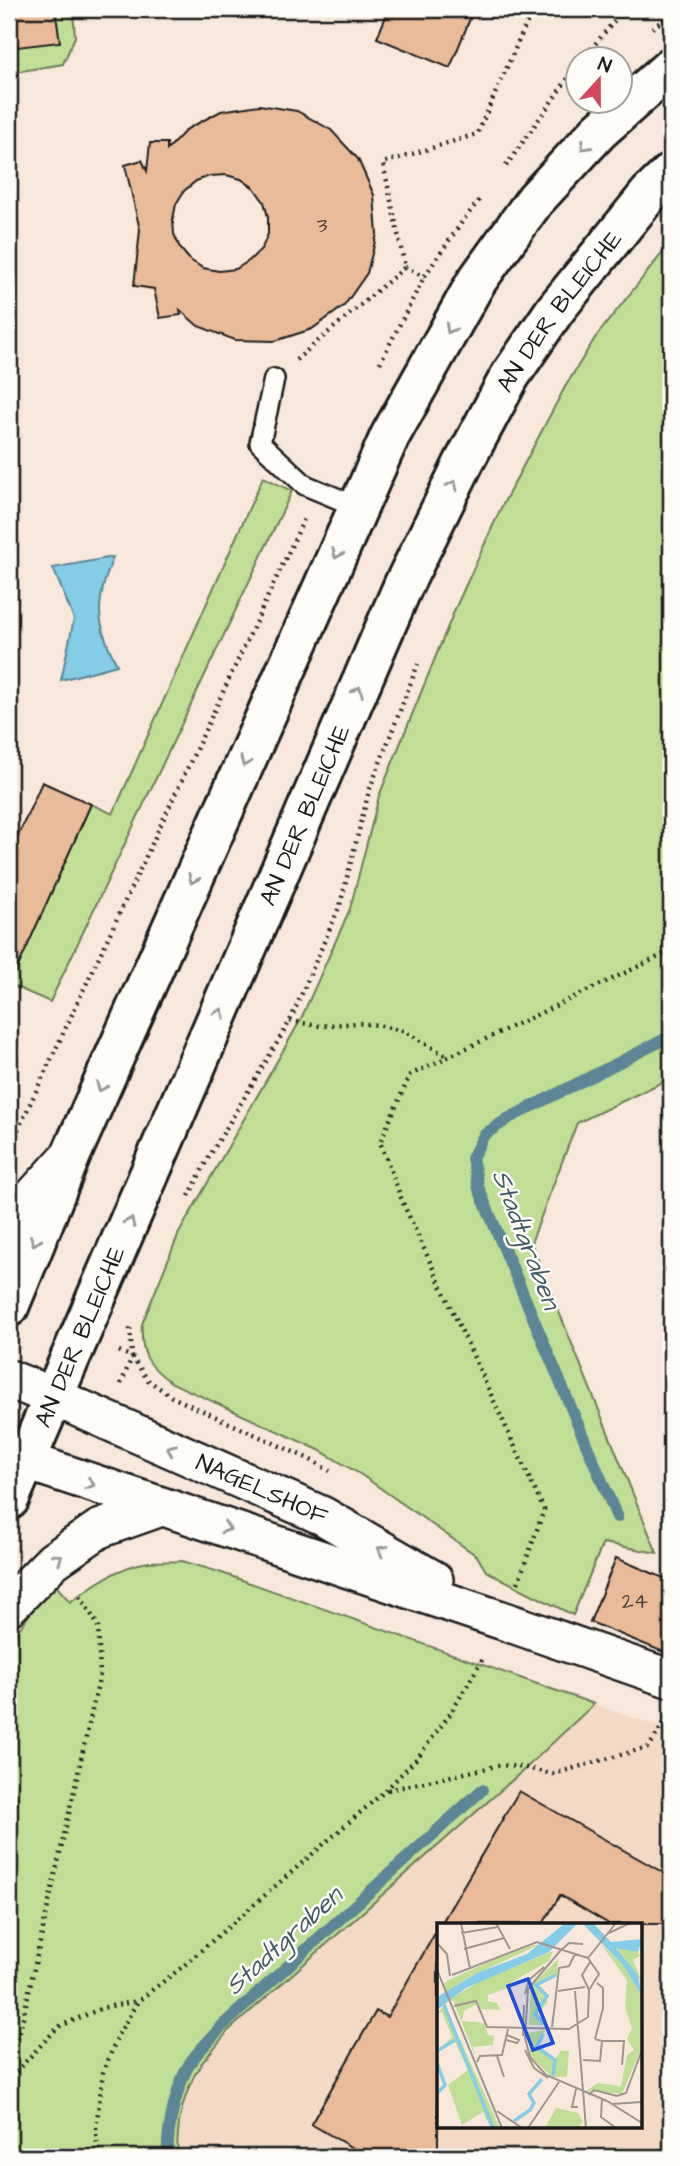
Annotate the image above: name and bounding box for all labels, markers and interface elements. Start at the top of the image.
north arrow [564,46,634,116]
text: N [594,51,615,80]
one-way arrow [580,138,593,151]
house number: 3 [317,211,328,240]
street label: AN DER BLEICHE [488,224,631,399]
one-way arrow [445,321,458,334]
one-way arrow [445,480,459,492]
one-way arrow [331,546,345,559]
one-way arrow [350,686,364,699]
street label: AN DER BLEICHE [251,720,359,911]
one-way arrow [239,754,253,767]
one-way arrow [187,872,201,884]
one-way arrow [211,1008,225,1020]
one-way arrow [95,1080,109,1092]
water label: Stadtgraben [482,1164,570,1317]
one-way arrow [122,1217,136,1229]
one-way arrow [30,1234,44,1246]
street label: AN DER BLEICHE [26,1241,134,1433]
one-way arrow [166,1443,178,1457]
street label: NAGELSHOF [191,1446,333,1534]
one-way arrow [83,1476,95,1490]
one-way arrow [219,1520,232,1534]
one-way arrow [376,1545,389,1558]
one-way arrow [50,1554,62,1567]
house number: 24 [622,1587,648,1616]
water label: Stadtgraben [217,1877,352,2004]
inset map [437,1923,642,2128]

